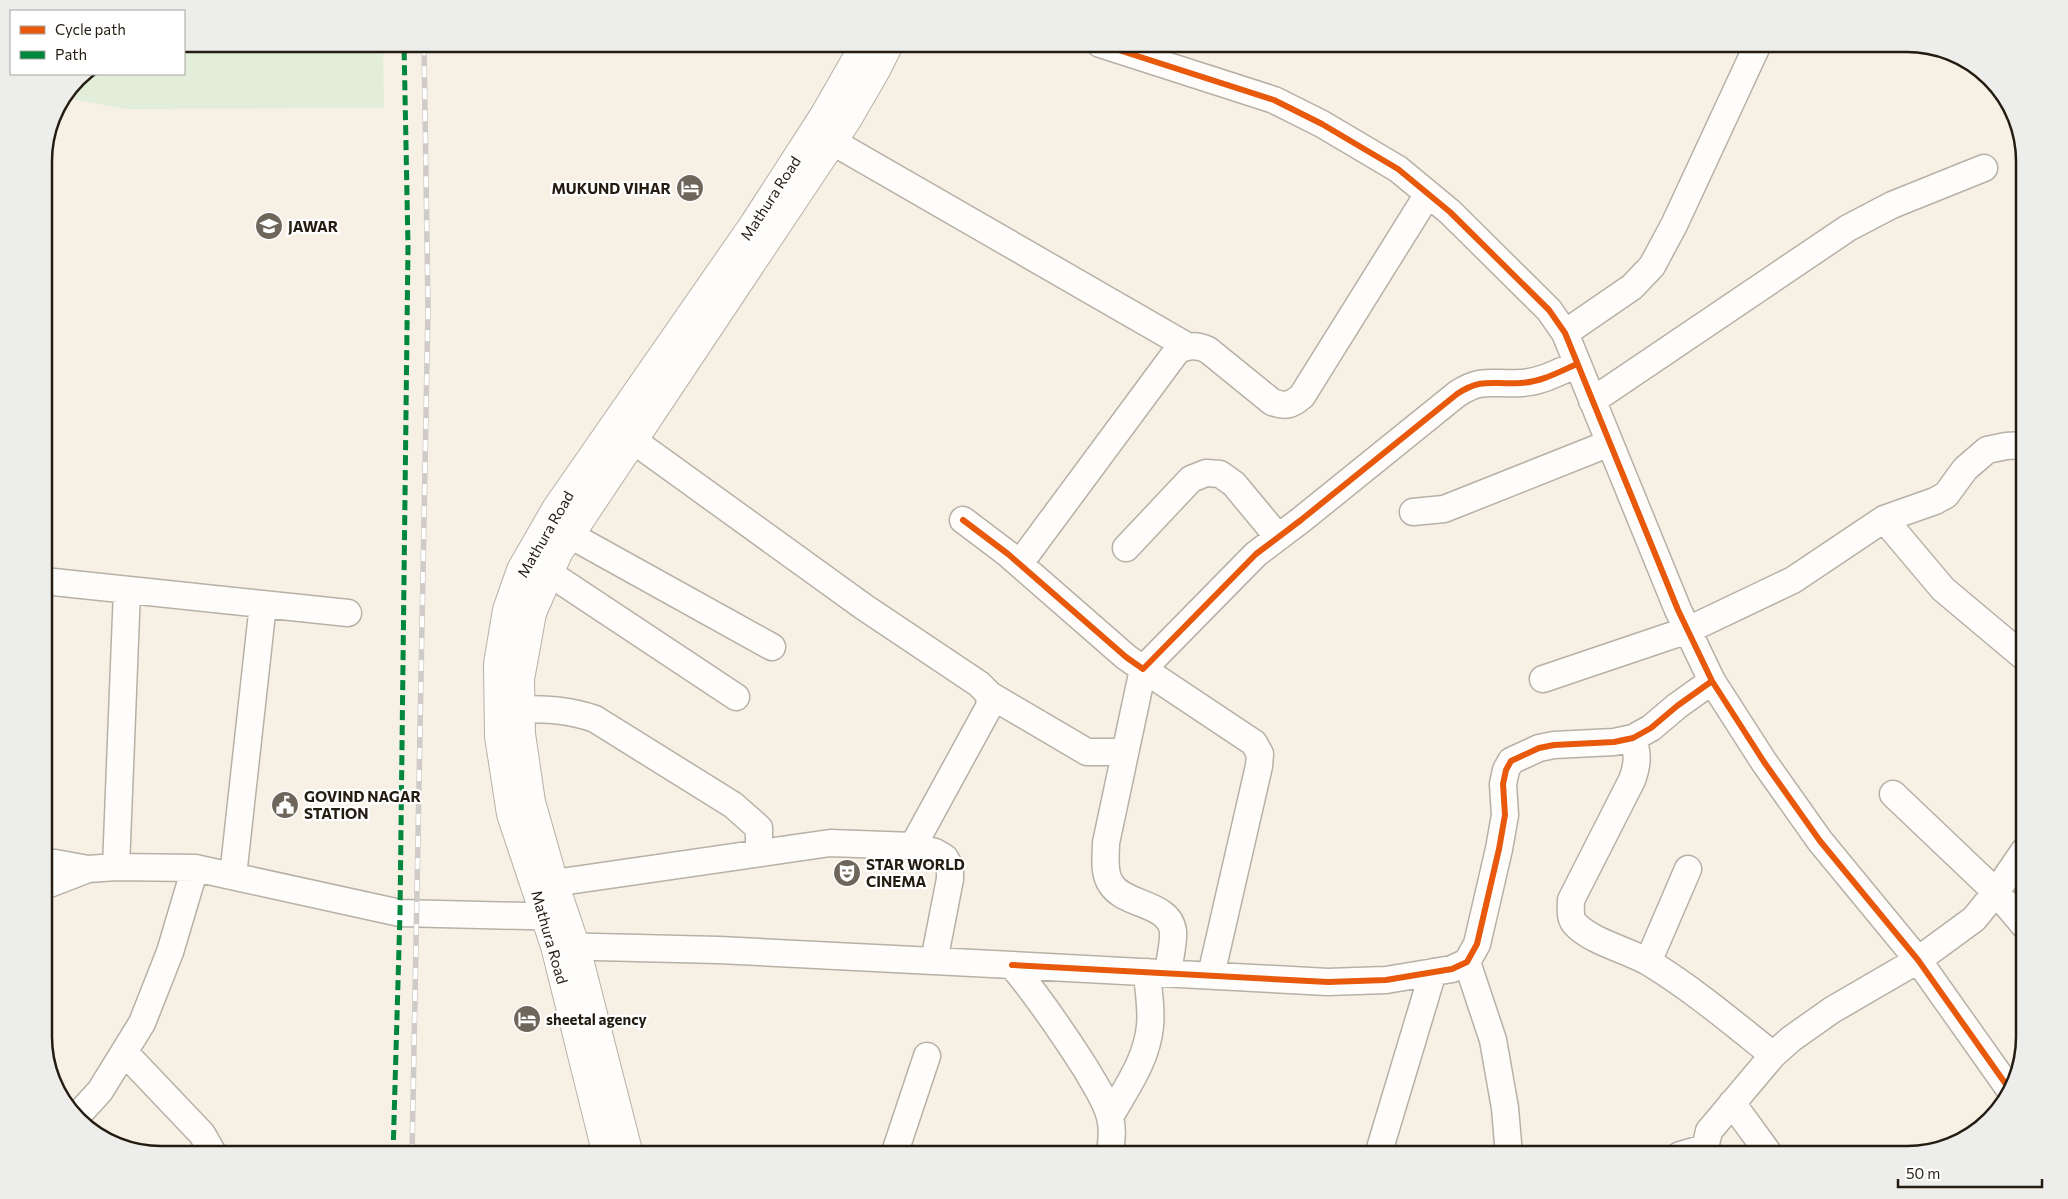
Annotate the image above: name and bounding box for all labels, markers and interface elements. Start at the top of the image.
legend [10,10,185,75]
text: Cycle path [55,20,126,38]
text: Path [55,45,87,63]
street label: Mathura Road [736,153,804,243]
hotel icon: MUKUND VIHAR [675,173,705,203]
place label: MUKUND VIHAR [552,179,672,197]
school or university icon: JAWAR [254,211,284,241]
place label: JAWAR [288,217,339,235]
street label: Mathura Road [513,488,577,580]
place label: GOVIND NAGAR STATION [304,787,422,822]
public building icon: GOVIND NAGAR STATION [270,790,300,820]
place label: STAR WORLD CINEMA [866,855,965,890]
theatre icon: STAR WORLD CINEMA [832,858,862,888]
street label: Mathura Road [528,888,572,986]
hotel icon: sheetal agency [512,1004,542,1034]
place label: sheetal agency [546,1010,647,1028]
scale bar [1898,1156,2042,1188]
text: 50 m [1906,1164,1940,1182]

